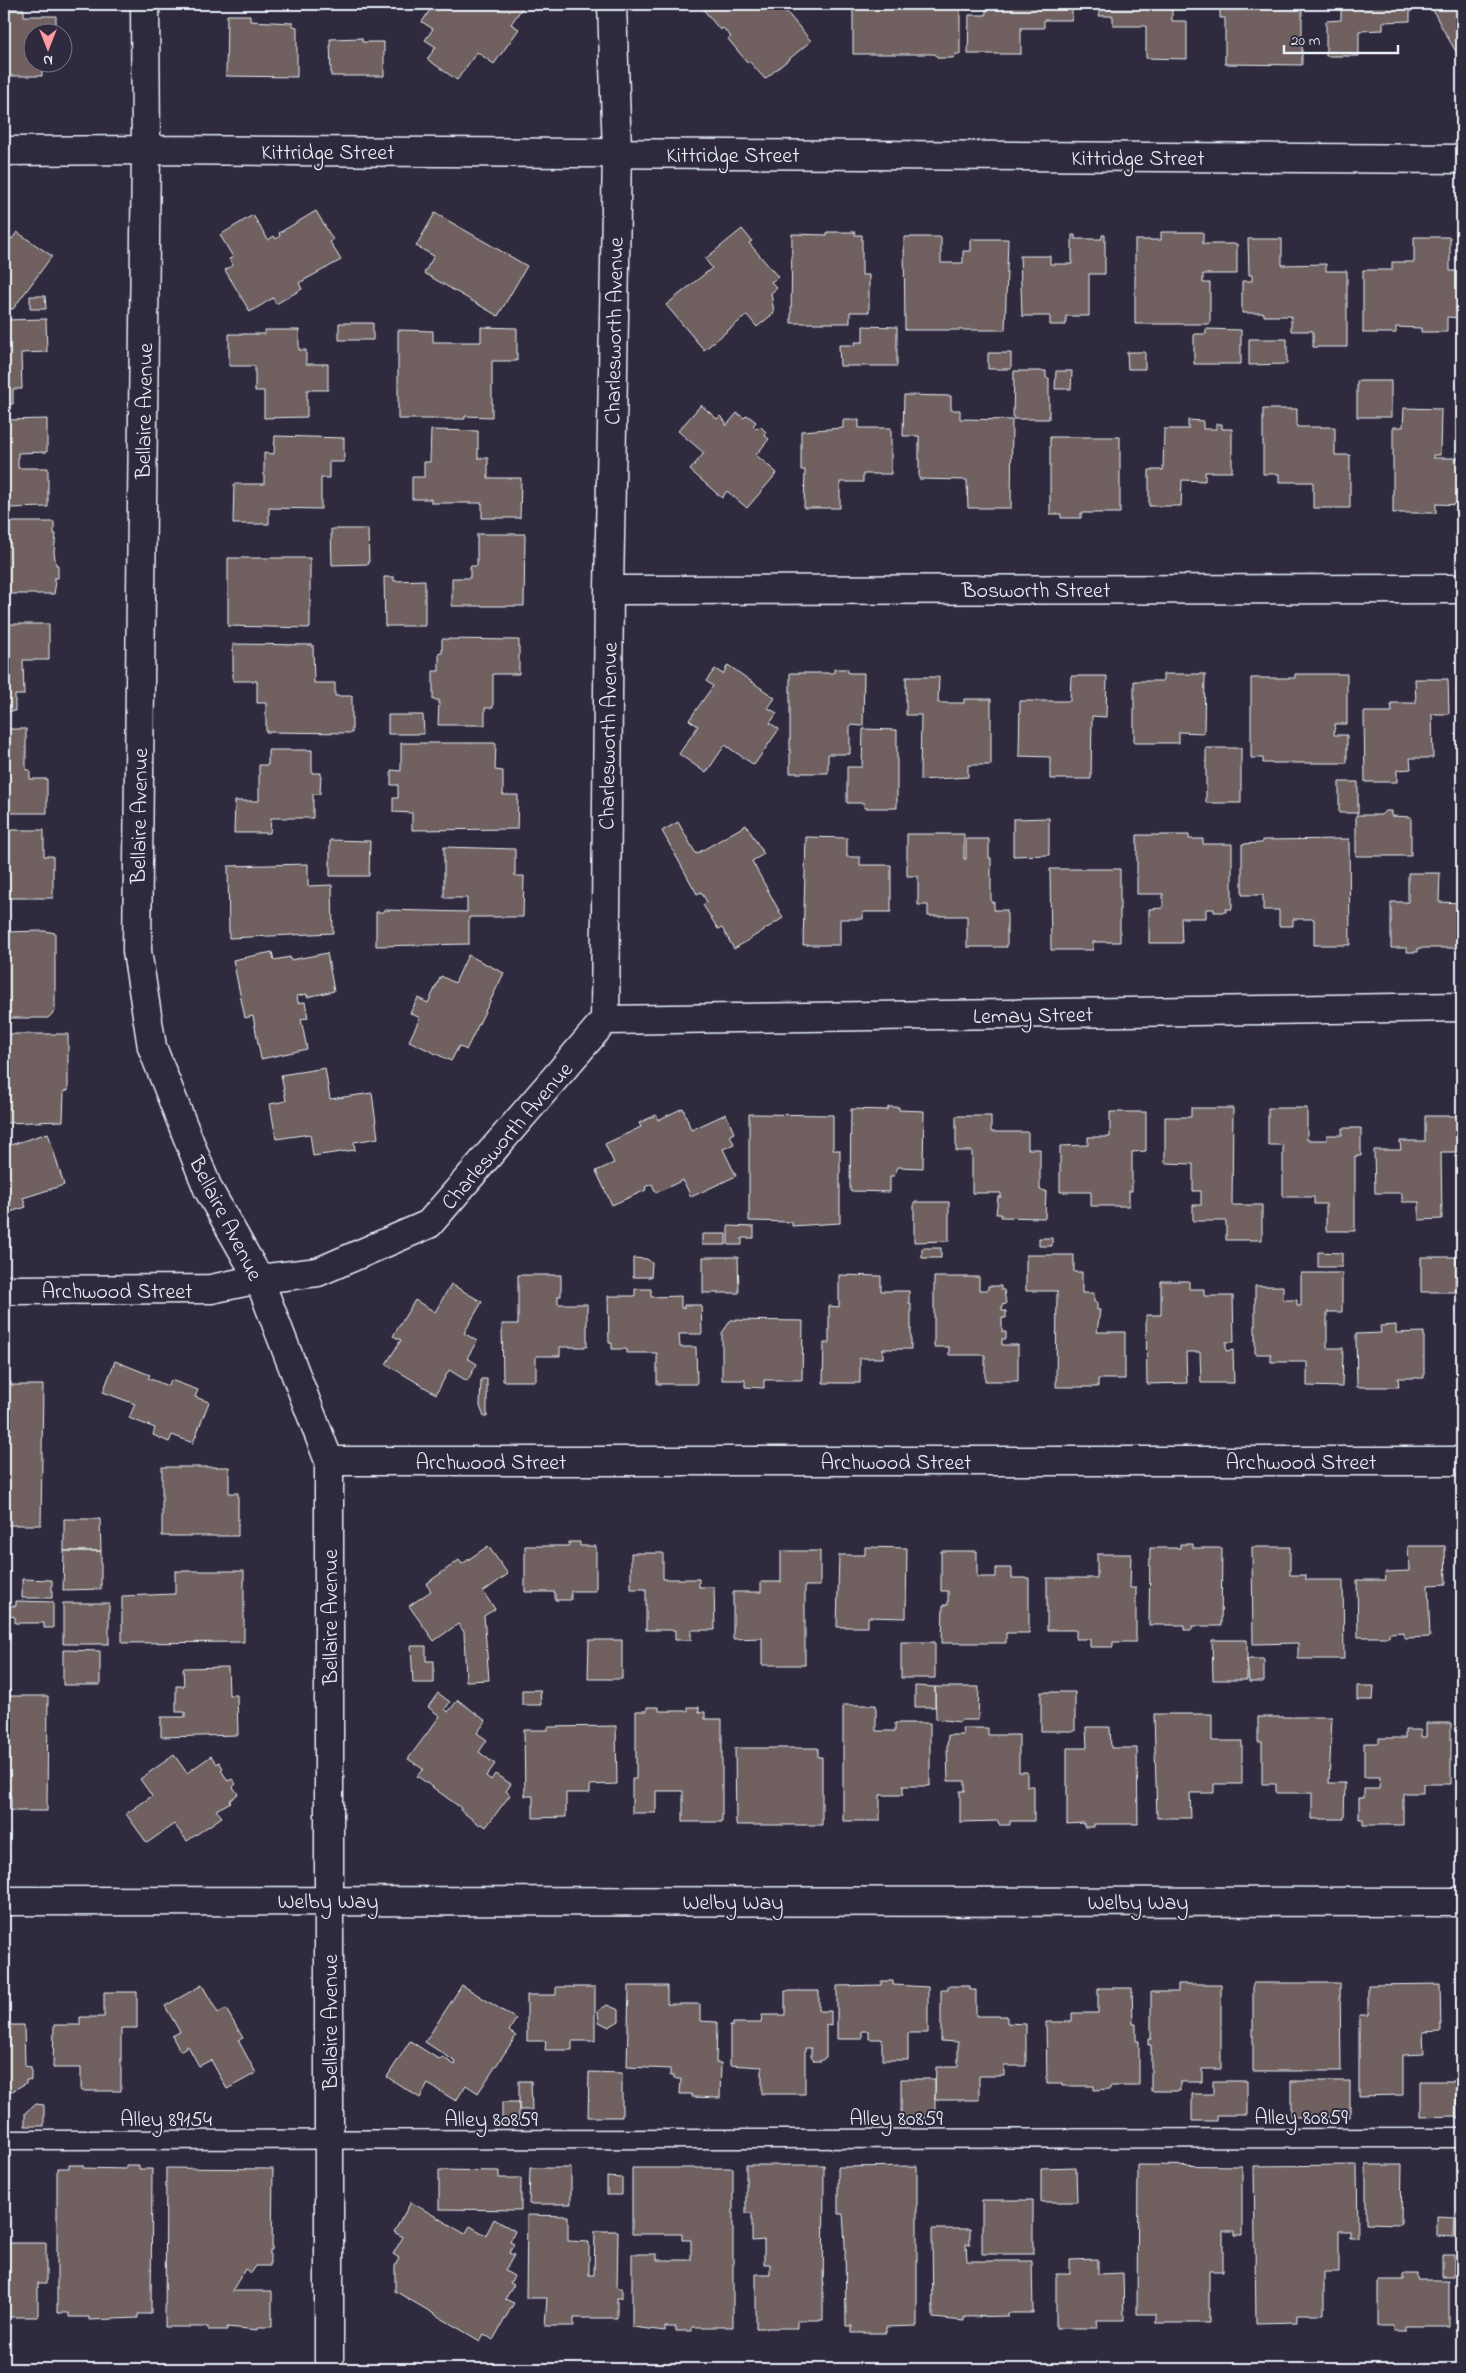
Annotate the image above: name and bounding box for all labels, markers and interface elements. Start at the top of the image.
north arrow [22,22,72,72]
scale bar [1284,22,1397,54]
text: 20 m [1291,30,1321,52]
text: N [43,49,53,70]
street label: Kittridge Street [261,138,395,171]
street label: Kittridge Street [666,141,800,174]
street label: Kittridge Street [1071,144,1205,177]
street label: Charlesworth Avenue [598,237,634,425]
street label: Bellaire Avenue [129,343,163,480]
street label: Bosworth Street [961,576,1111,608]
street label: Charlesworth Avenue [592,642,628,830]
street label: Bellaire Avenue [124,748,158,885]
street label: Lemay Street [973,1000,1094,1035]
street label: Charlesworth Avenue [435,1056,582,1218]
street label: Bellaire Avenue [179,1151,269,1287]
street label: Archwood Street [42,1277,193,1309]
street label: Archwood Street [416,1448,567,1480]
street label: Archwood Street [821,1448,972,1480]
street label: Archwood Street [1226,1448,1377,1480]
street label: Bellaire Avenue [316,1549,348,1686]
street label: Welby Way [277,1887,379,1920]
street label: Welby Way [682,1888,784,1921]
street label: Welby Way [1087,1888,1189,1921]
street label: Bellaire Avenue [316,1954,348,2091]
street label: Alley 80859 [1254,2103,1348,2136]
street label: Alley 80859 [849,2104,943,2137]
street label: Alley 89154 [120,2105,212,2138]
street label: Alley 80859 [444,2105,538,2138]

